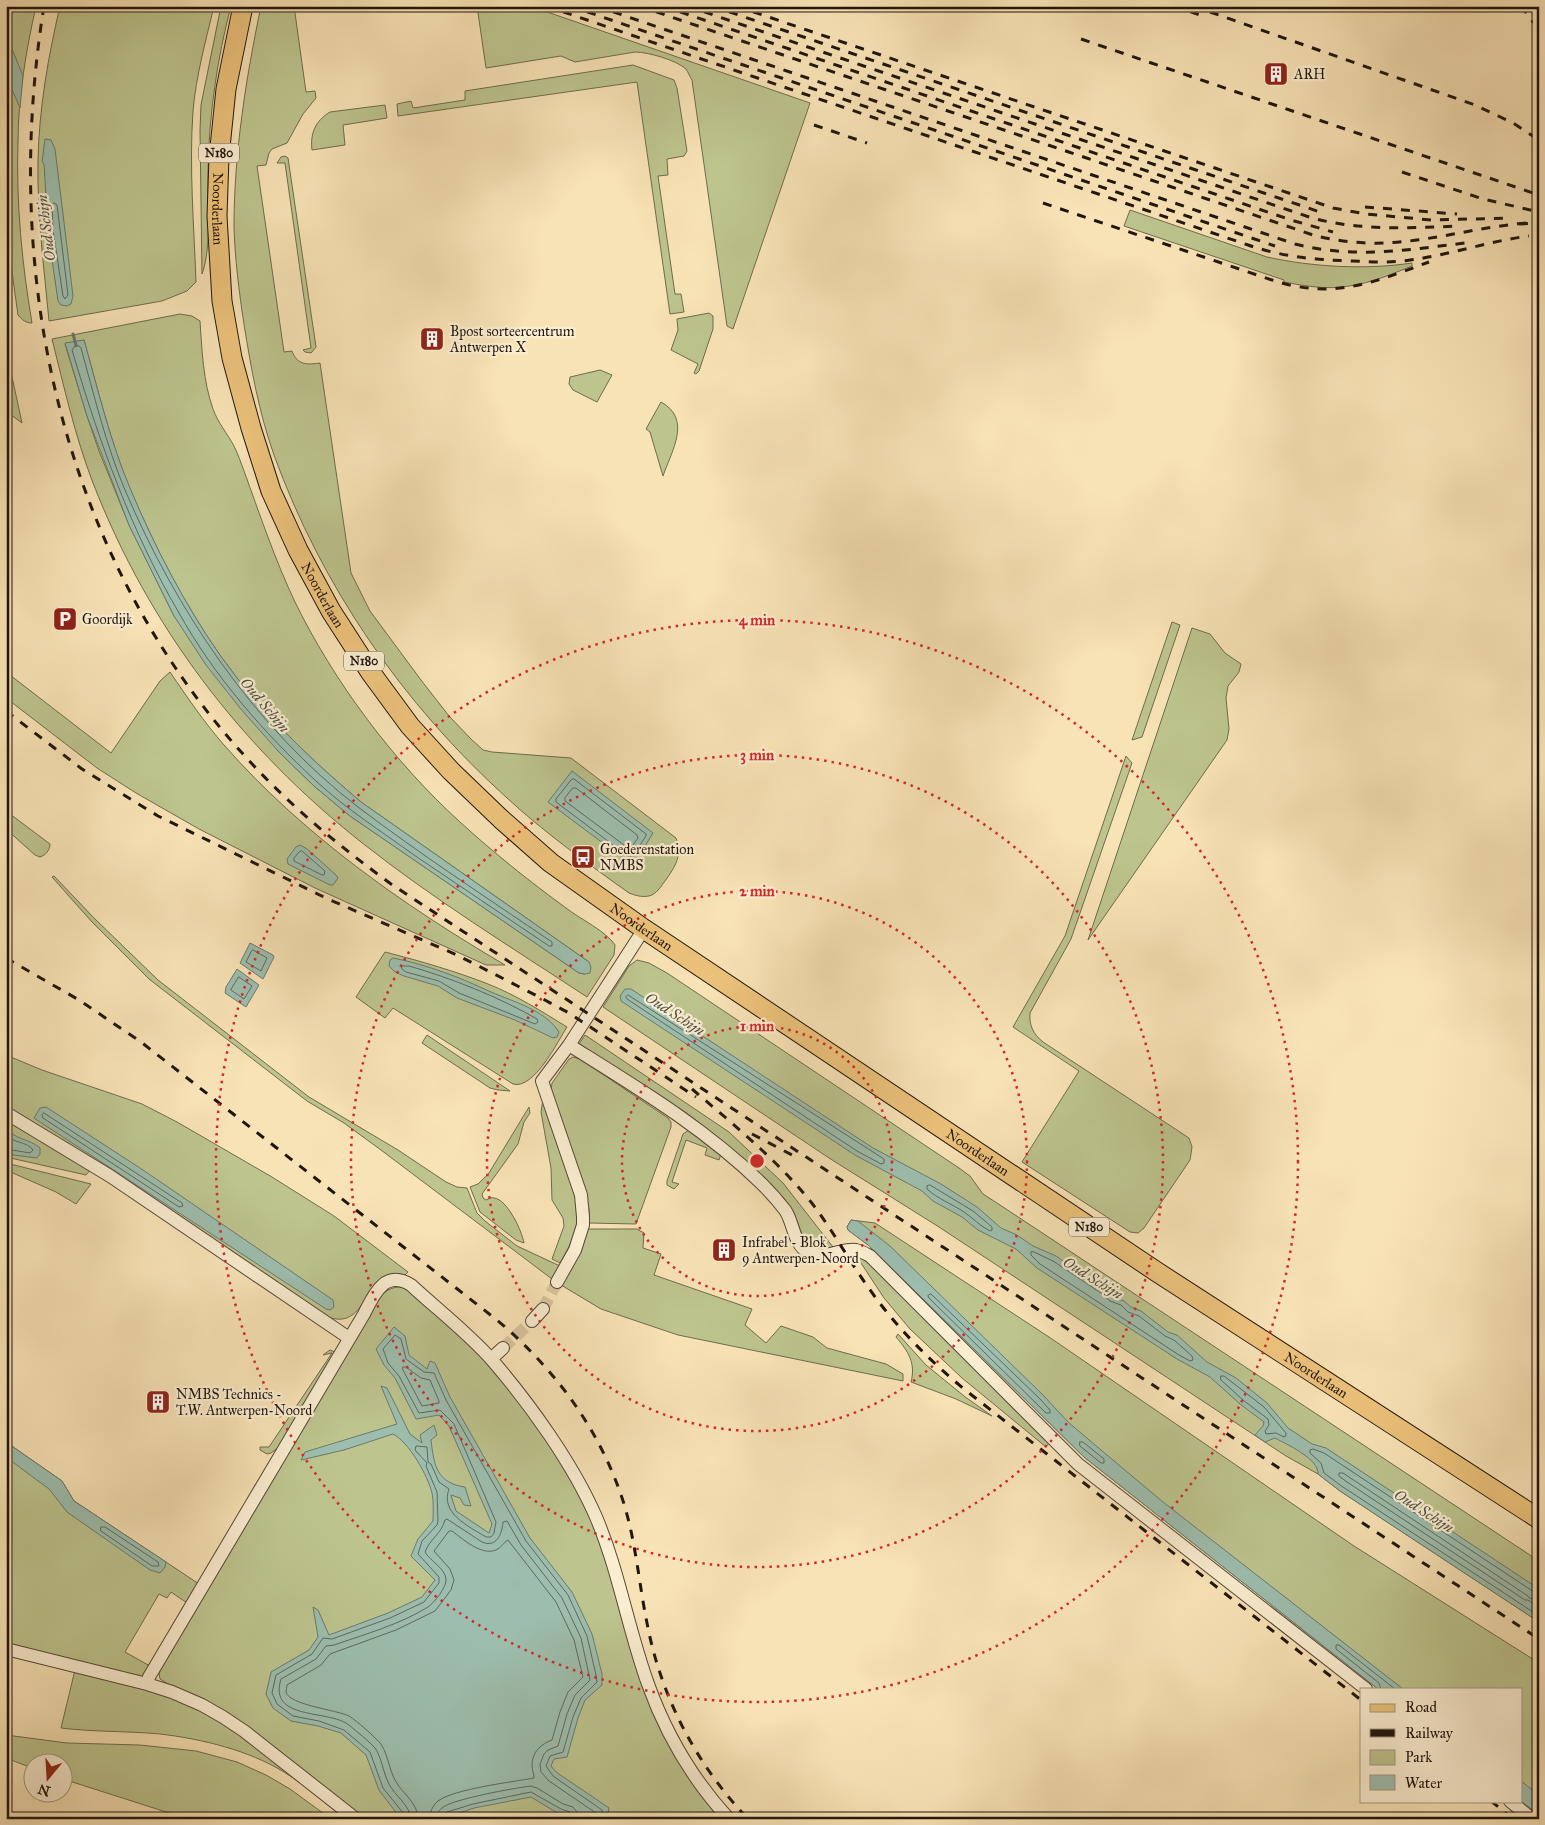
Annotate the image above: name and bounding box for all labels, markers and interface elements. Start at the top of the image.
building icon: ARH [1263,61,1289,87]
place label: ARH [1293,66,1325,83]
road number: N180 [199,144,239,162]
street label: Noorderlaan [208,172,227,246]
water label: Oud Schijn [33,194,59,262]
place label: Bpost sorteercentrum Antwerpen X [449,323,575,356]
building icon: Bpost sorteercentrum Antwerpen X [419,326,445,352]
street label: Noorderlaan [298,559,348,631]
parking icon: Goordijk [52,606,78,632]
place label: Goordijk [82,611,133,628]
text: 4 min [739,611,776,630]
road number: N180 [344,651,384,670]
water label: Oud Schijn [237,674,293,736]
text: 3 min [740,746,775,765]
place label: Goederenstation NMBS [600,841,695,874]
bus stop icon: Goederenstation NMBS [570,844,596,870]
text: 2 min [739,882,776,900]
street label: Noorderlaan [607,899,676,955]
water label: Oud Schijn [642,988,708,1040]
text: 1 min [740,1017,775,1035]
street label: Noorderlaan [943,1125,1013,1180]
centre of rings [748,1152,766,1170]
road number: N180 [1069,1218,1109,1236]
place label: Infrabel - Blok 9 Antwerpen-Noord [742,1234,859,1267]
building icon: Infrabel - Blok 9 Antwerpen-Noord [711,1237,737,1263]
water label: Oud Schijn [1060,1253,1126,1303]
street label: Noorderlaan [1281,1348,1351,1402]
place label: NMBS Technics - T.W. Antwerpen-Noord [176,1386,312,1419]
building icon: NMBS Technics - T.W. Antwerpen-Noord [145,1389,171,1415]
water label: Oud Schijn [1391,1485,1457,1537]
legend [1360,1688,1522,1802]
text: Road [1405,1698,1437,1716]
text: Railway [1405,1724,1454,1742]
text: Park [1405,1748,1432,1766]
north arrow [22,1752,72,1802]
text: Water [1405,1774,1442,1792]
text: N [36,1780,52,1800]

